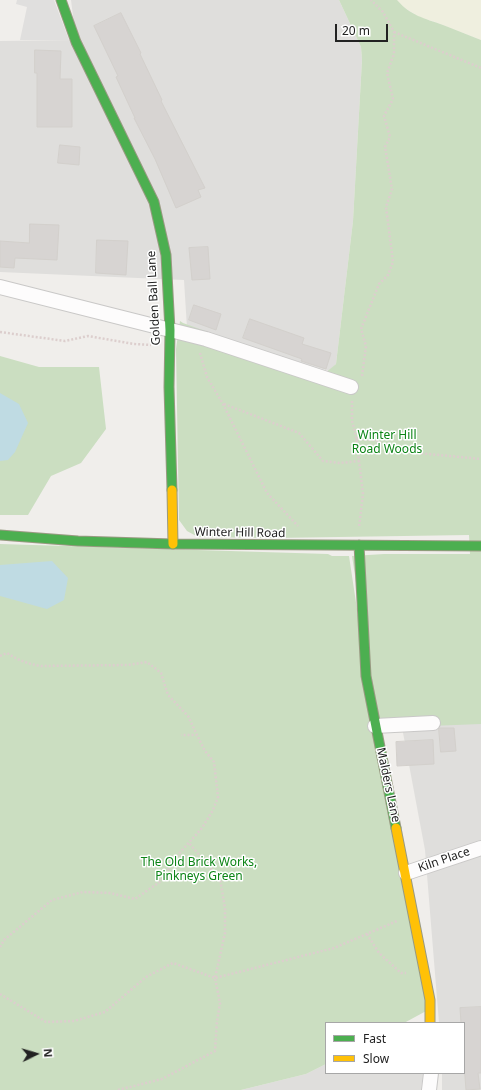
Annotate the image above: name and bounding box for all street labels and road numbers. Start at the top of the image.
street label: Golden Ball Lane [144,250,164,346]
street label: Winter Hill Road [194,525,286,541]
street label: Malders Lane [373,746,403,824]
street label: Kiln Place [416,844,472,876]

